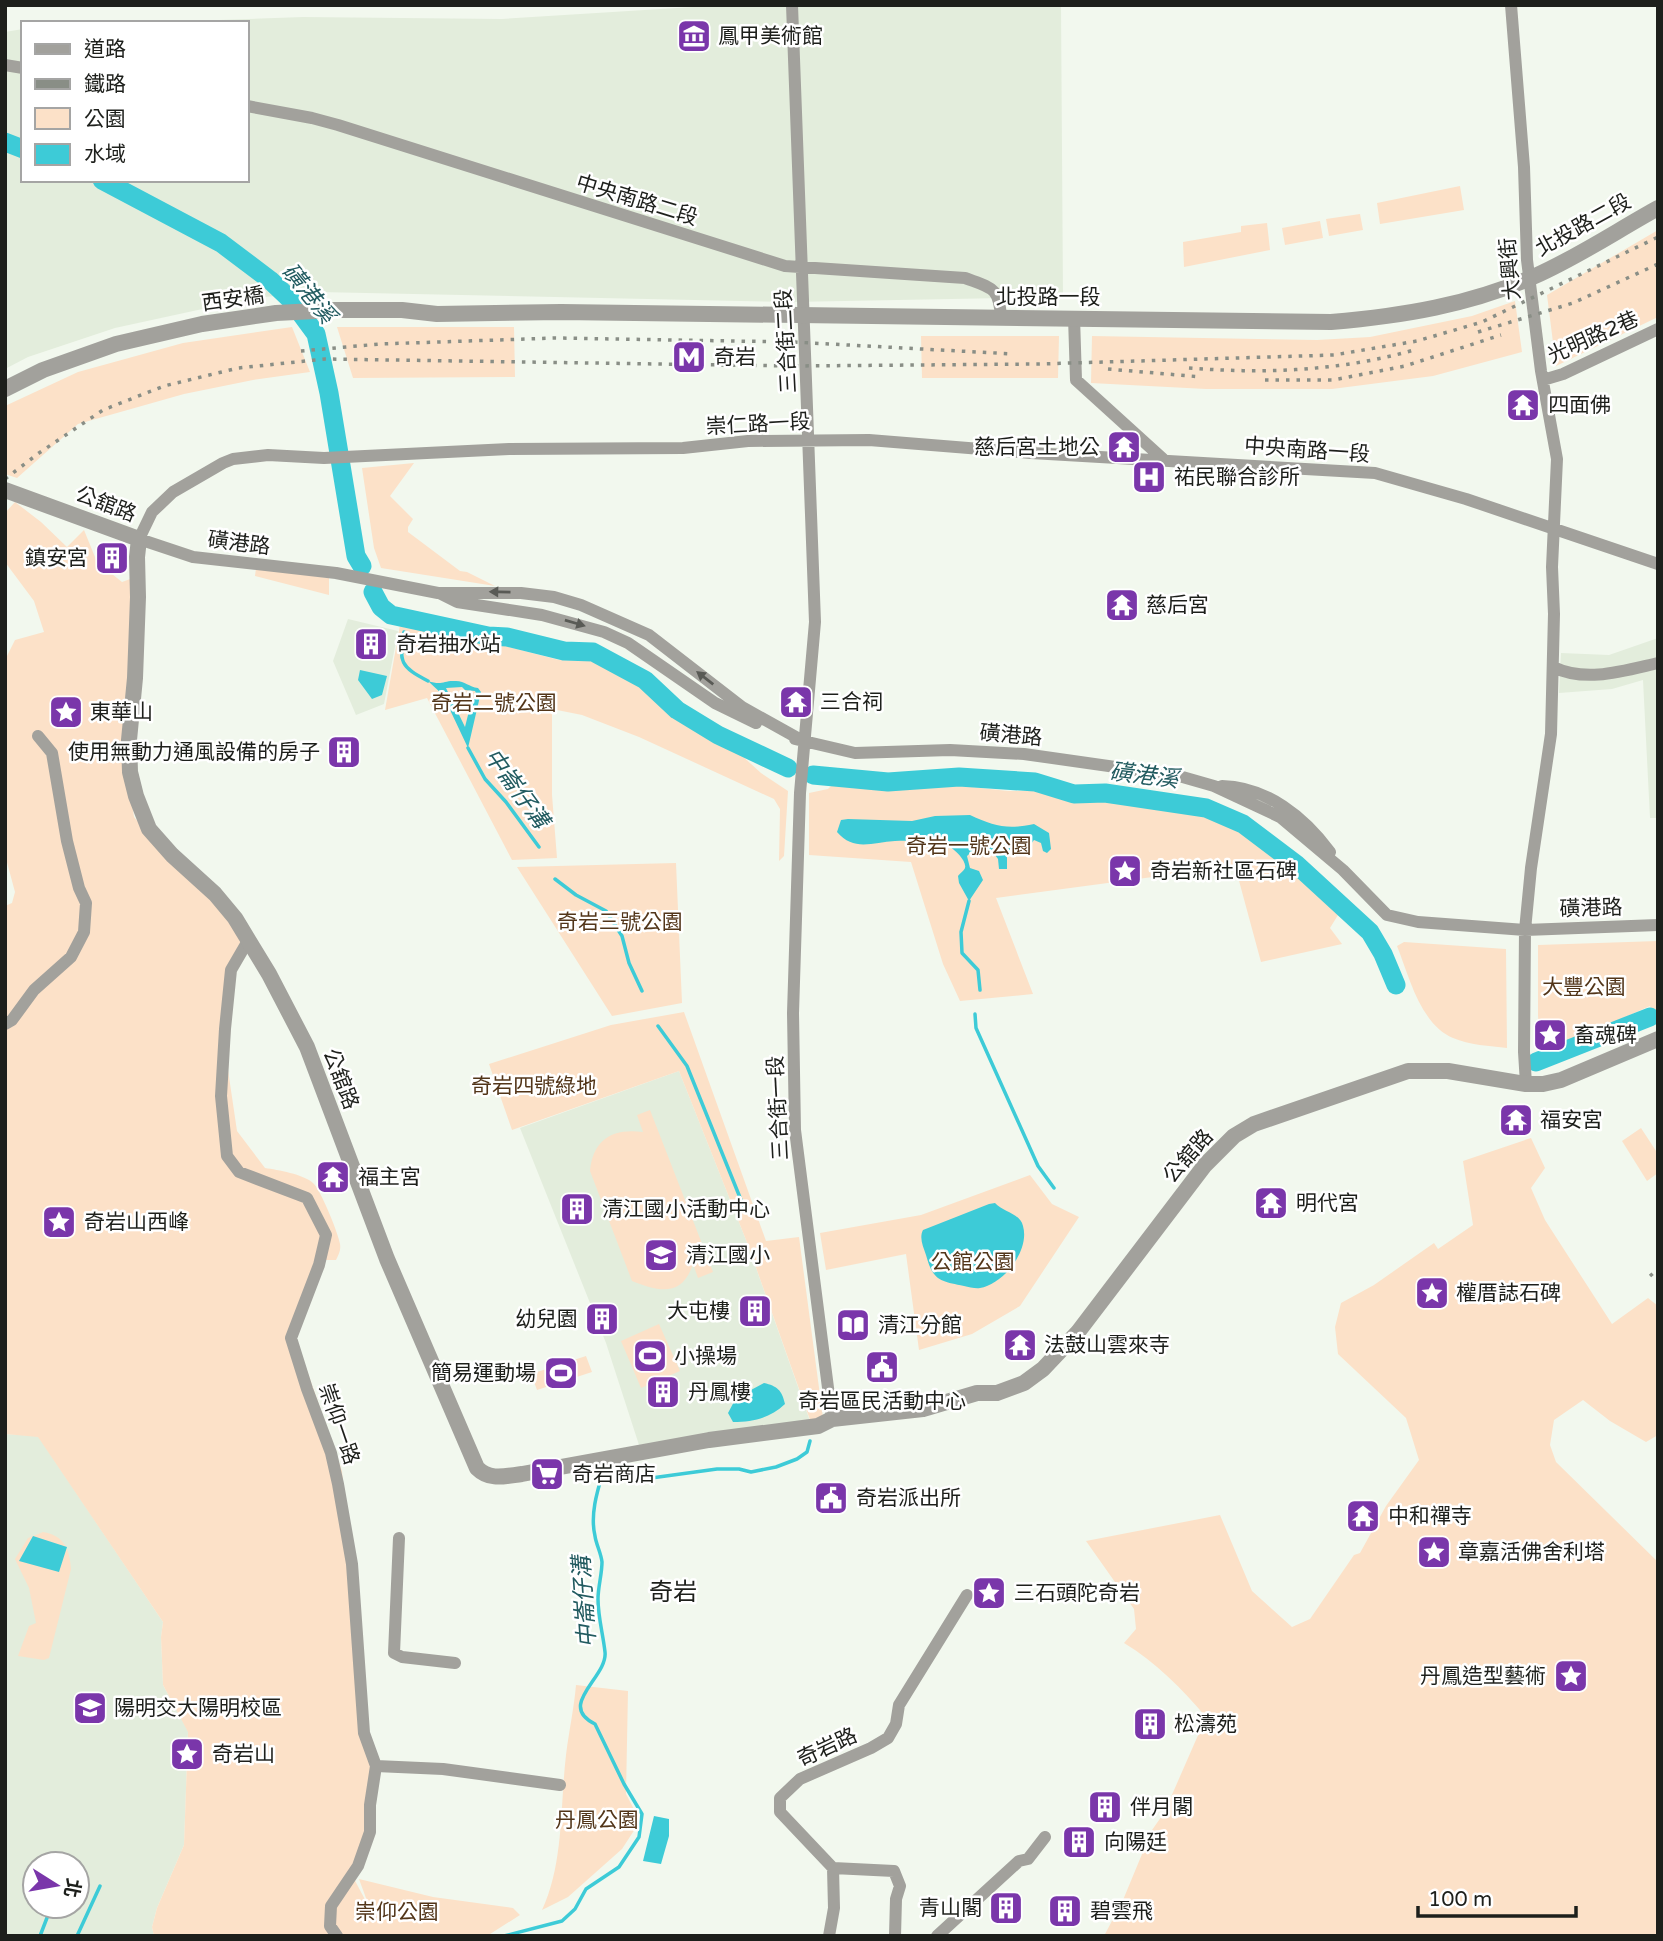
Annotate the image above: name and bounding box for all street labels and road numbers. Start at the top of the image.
street label: 中央南路二段 [573,170,701,231]
street label: 北投路二段 [1531,189,1635,262]
street label: 大興街 [1495,236,1526,301]
street label: 西安橋 [200,283,266,316]
street label: 北投路一段 [996,285,1101,310]
street label: 三合街二段 [771,288,802,394]
street label: 光明路2巷 [1544,306,1643,369]
street label: 崇仁路一段 [705,409,811,440]
street label: 中央南路一段 [1243,434,1371,467]
street label: 公舘路 [72,482,140,527]
street label: 磺港路 [206,527,272,560]
street label: 磺港路 [978,720,1043,751]
street label: 磺港路 [1559,895,1623,922]
street label: 公舘路 [318,1045,363,1113]
street label: 三合街一段 [763,1055,794,1161]
street label: 公舘路 [1158,1124,1218,1188]
street label: 崇仰一路 [313,1380,364,1468]
street label: 奇岩路 [793,1723,861,1772]

